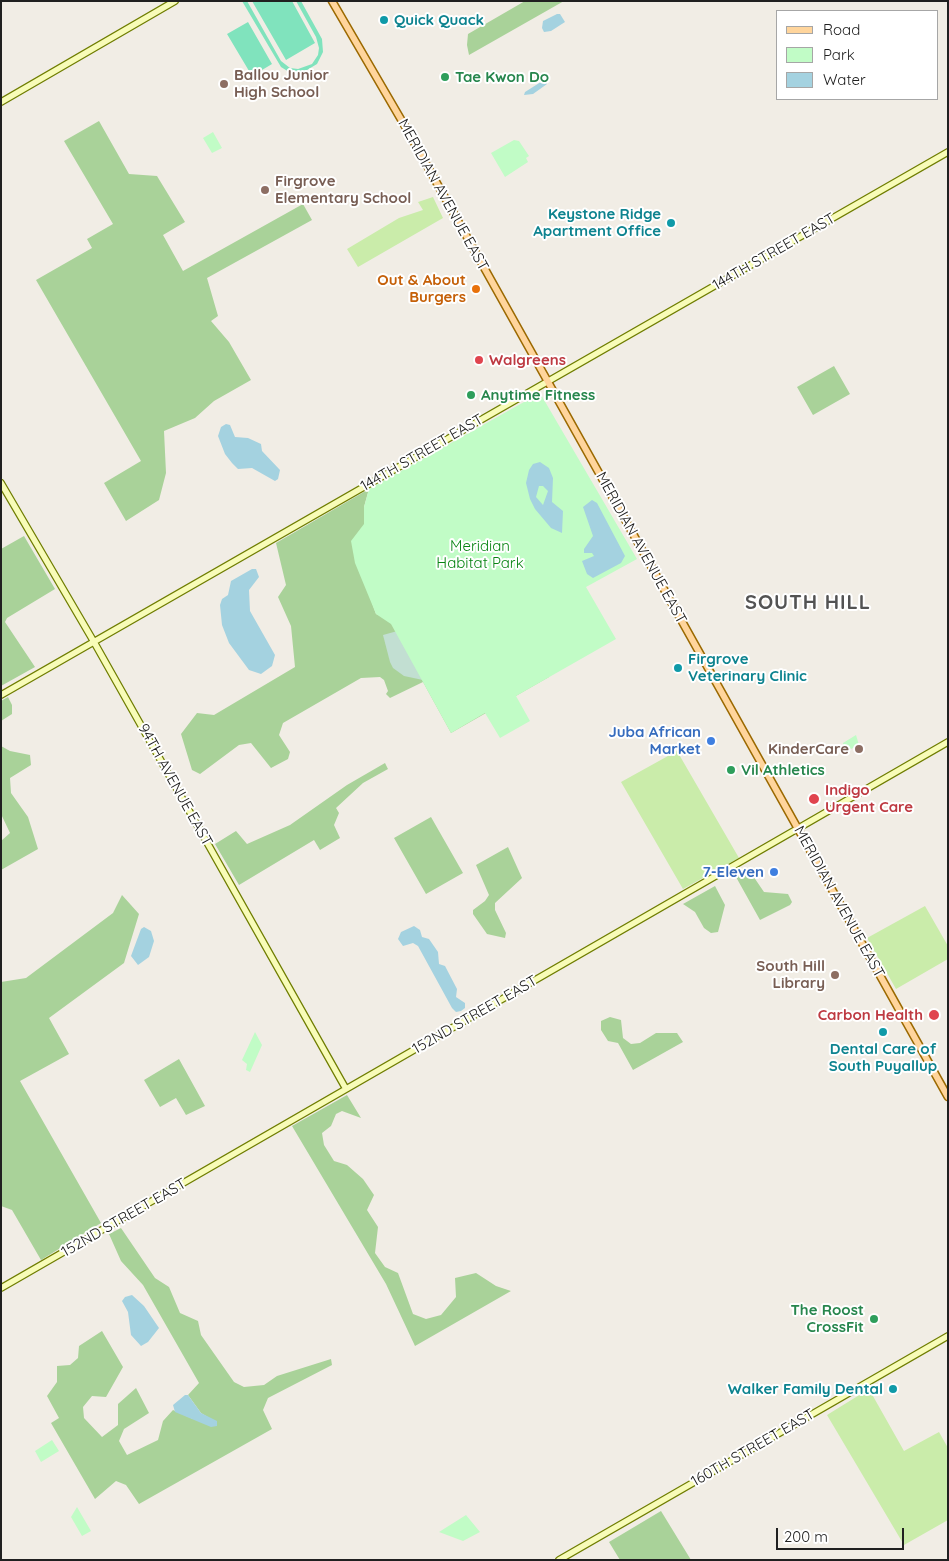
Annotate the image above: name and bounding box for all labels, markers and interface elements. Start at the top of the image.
legend [776,10,939,100]
place label: Quick Quack [394,11,484,29]
marker: Quick Quack [378,14,390,26]
text: Road [823,20,860,39]
text: Park [823,45,855,64]
place label: Ballou Junior High School [234,66,329,101]
place label: Tae Kwon Do [455,68,549,86]
text: Water [823,70,866,89]
marker: Tae Kwon Do [439,71,451,83]
marker: Ballou Junior High School [218,78,230,90]
street label: MERIDIAN AVENUE EAST [394,116,492,274]
place label: Firgrove Elementary School [275,172,411,207]
marker: Firgrove Elementary School [259,184,271,196]
place label: Keystone Ridge Apartment Office [533,205,661,240]
street label: 144TH STREET EAST [710,210,838,294]
marker: Keystone Ridge Apartment Office [665,217,677,229]
place label: Out & About Burgers [377,271,466,306]
marker: Out & About Burgers [470,283,482,295]
place label: Walgreens [489,351,566,369]
marker: Walgreens [473,354,485,366]
place label: Anytime Fitness [481,386,595,404]
marker: Anytime Fitness [465,389,477,401]
street label: 144TH STREET EAST [358,411,486,495]
street label: MERIDIAN AVENUE EAST [592,469,690,627]
park label: Meridian Habitat Park [436,537,524,572]
district label: SOUTH HILL [744,591,872,615]
place label: Firgrove Veterinary Clinic [688,650,807,685]
marker: Firgrove Veterinary Clinic [672,662,684,674]
street label: 94TH AVENUE EAST [134,721,216,849]
place label: Juba African Market [609,723,701,758]
marker: Juba African Market [705,735,717,747]
place label: KinderCare [768,740,849,758]
marker: KinderCare [853,743,865,755]
place label: Vil Athletics [741,761,825,779]
marker: Vil Athletics [725,764,737,776]
place label: Indigo Urgent Care [825,781,913,816]
marker: Indigo Urgent Care [807,792,821,806]
street label: MERIDIAN AVENUE EAST [790,823,888,981]
place label: 7-Eleven [702,863,764,881]
marker: 7-Eleven [768,866,780,878]
place label: South Hill Library [756,957,825,992]
marker: South Hill Library [829,969,841,981]
street label: 152ND STREET EAST [409,972,541,1058]
place label: Carbon Health [818,1006,923,1024]
marker: Carbon Health [927,1008,941,1022]
marker: Dental Care of South Puyallup [877,1026,889,1038]
place label: Dental Care of South Puyallup [829,1040,937,1075]
street label: 152ND STREET EAST [58,1175,190,1261]
place label: The Roost CrossFit [790,1301,864,1336]
marker: The Roost CrossFit [868,1313,880,1325]
place label: Walker Family Dental [728,1380,883,1398]
marker: Walker Family Dental [887,1383,899,1395]
street label: 160TH STREET EAST [688,1405,818,1491]
scale bar [779,1518,906,1550]
text: 200 m [784,1527,828,1546]

